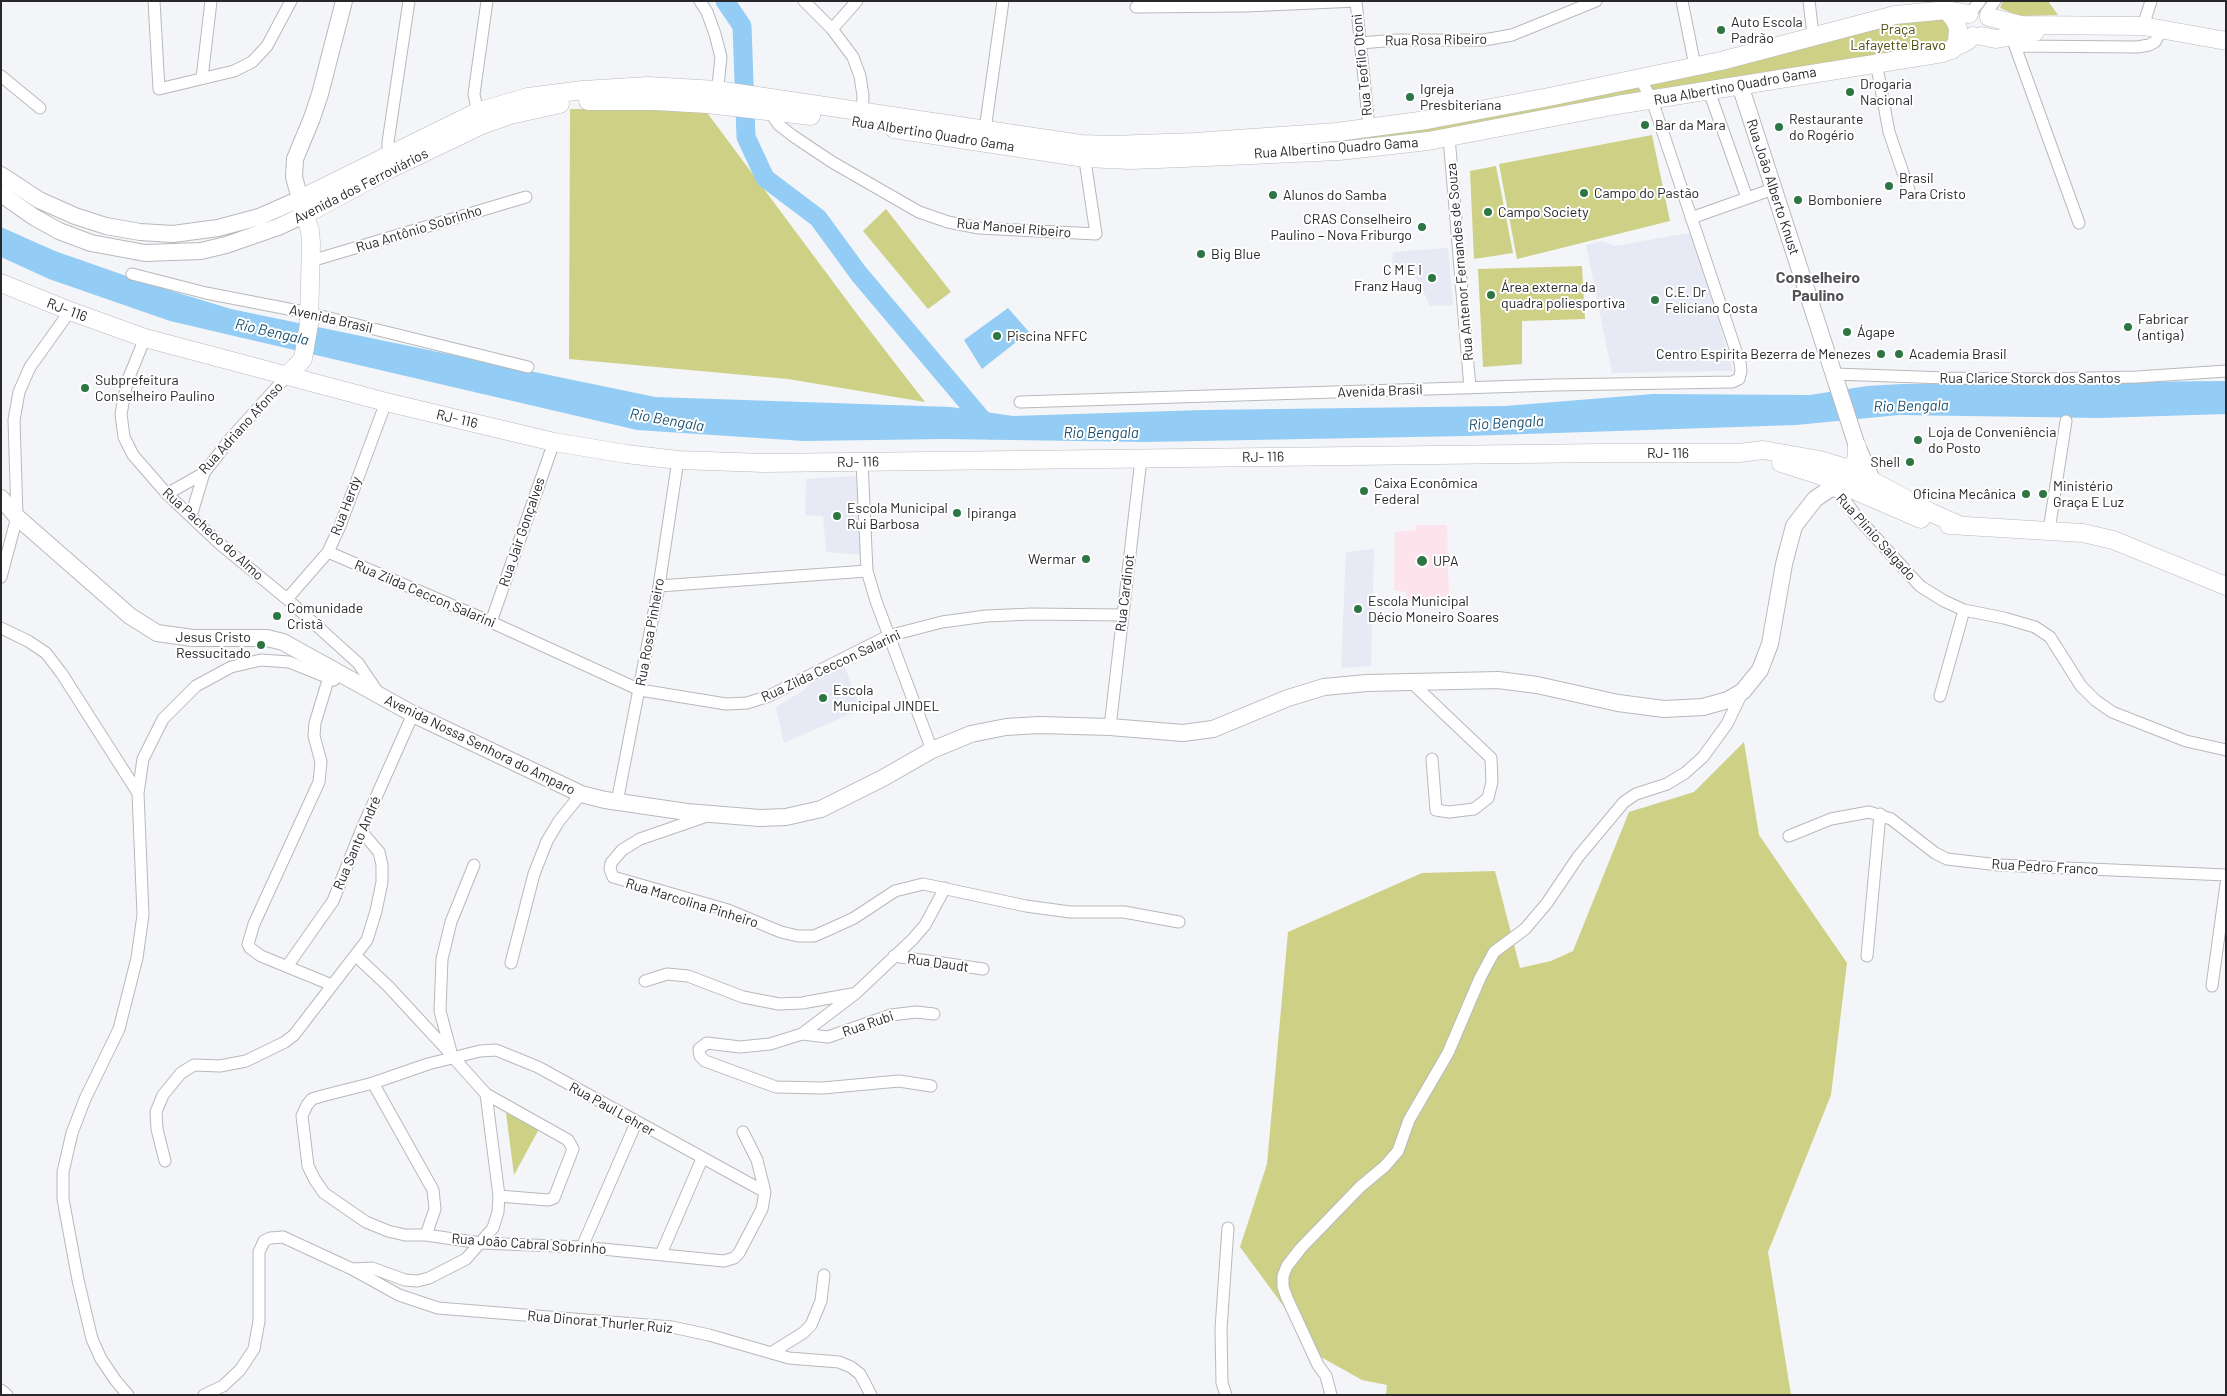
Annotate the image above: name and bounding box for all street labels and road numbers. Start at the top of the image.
street label: Rua Teofilo Otoni [1348,13,1376,117]
street label: Rua Rosa Ribeiro [1385,31,1487,49]
street label: Rua Albertino Quadro Gama [1652,63,1818,109]
street label: Rua Albertino Quadro Gama [850,113,1016,155]
street label: Rua João Alberto Knust [1743,117,1803,257]
street label: Rua Albertino Quadro Gama [1253,134,1419,162]
street label: Avenida dos Ferroviários [291,145,431,227]
street label: Rua Antenor Fernandes de Souza [1443,162,1477,362]
street label: Rua Antônio Sobrinho [354,202,484,256]
street label: Rua Manoel Ribeiro [956,215,1072,241]
street label: RJ- 116 [44,295,90,325]
street label: Avenida Brasil [288,301,374,337]
street label: Rua Clarice Storck dos Santos [1940,370,2120,386]
street label: Rua Adriano Afonso [195,379,287,477]
street label: Avenida Brasil [1337,381,1423,401]
street label: RJ- 116 [435,406,479,432]
street label: RJ- 116 [1647,445,1689,461]
street label: RJ- 116 [1242,448,1284,466]
street label: RJ- 116 [837,453,879,471]
street label: Rua Herdy [327,474,365,538]
street label: Rua Jair Gonçalves [495,475,549,589]
street label: Rua Pacheco do Almo [159,484,267,584]
street label: Rua Plinio Salgado [1833,490,1919,584]
street label: Rua Cardinot [1112,553,1138,633]
street label: Rua Zilda Ceccon Salarini [352,557,498,631]
street label: Rua Rosa Pinheiro [632,577,668,687]
street label: Rua Zilda Ceccon Salarini [759,626,903,706]
street label: Avenida Nossa Senhora do Amparo [382,691,578,799]
street label: Rua Santo André [330,794,384,892]
street label: Rua Pedro Franco [1991,856,2099,878]
street label: Rua Marcolina Pinheiro [624,875,760,931]
street label: Rua Daudt [906,950,970,976]
street label: Rua Rubi [840,1007,896,1041]
street label: Rua Paul Lehrer [566,1079,658,1139]
street label: Rua João Cabral Sobrinho [451,1230,607,1258]
street label: Rua Dinorat Thurler Ruiz [527,1307,673,1337]

